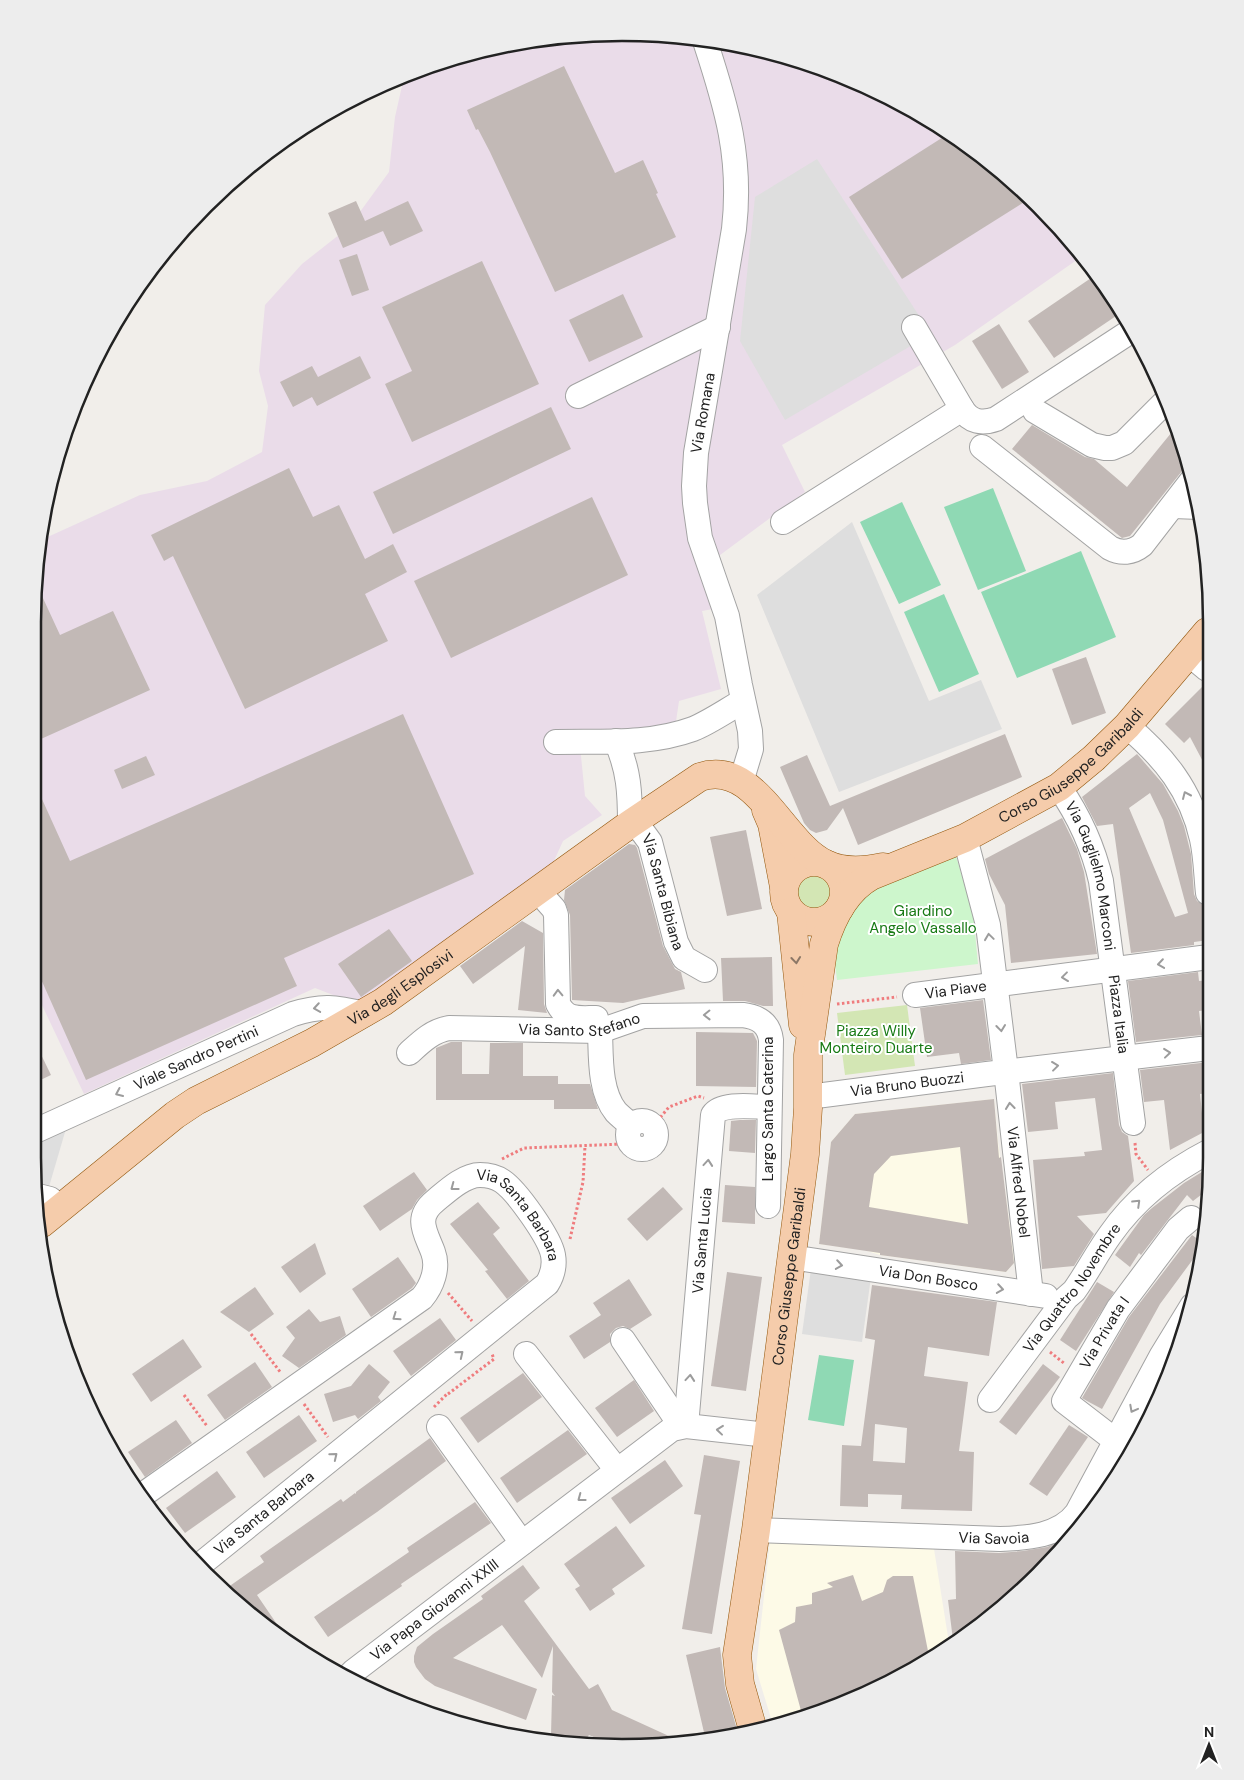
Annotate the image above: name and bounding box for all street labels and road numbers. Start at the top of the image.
street label: Via Romana [686,371,720,455]
street label: Corso Giuseppe Garibaldi [995,704,1148,828]
street label: Via Guglielmo Marconi [1060,797,1120,952]
street label: Via Santa Bibiana [637,829,689,954]
street label: Via degli Esplosivi [344,945,457,1030]
street label: Piazza Italia [1104,974,1134,1055]
street label: Via Piave [924,976,988,1004]
street label: Via Santo Stefano [518,1008,643,1041]
street label: Viale Sandro Pertini [130,1021,262,1095]
street label: Largo Santa Caterina [758,1037,778,1181]
street label: Via Bruno Buozzi [849,1067,965,1101]
street label: Via Alfred Nobel [1002,1125,1035,1239]
street label: Via Santa Barbara [476,1165,564,1262]
street label: Corso Giuseppe Garibaldi [768,1186,811,1367]
street label: Via Santa Lucia [688,1187,717,1295]
street label: Via Quattro Novembre [1019,1219,1125,1357]
street label: Via Don Bosco [877,1261,980,1296]
street label: Via Privata I [1075,1293,1134,1372]
street label: Via Santa Barbara [210,1466,318,1560]
street label: Via Savoia [958,1527,1030,1549]
street label: Via Papa Giovanni XXIII [366,1554,503,1665]

